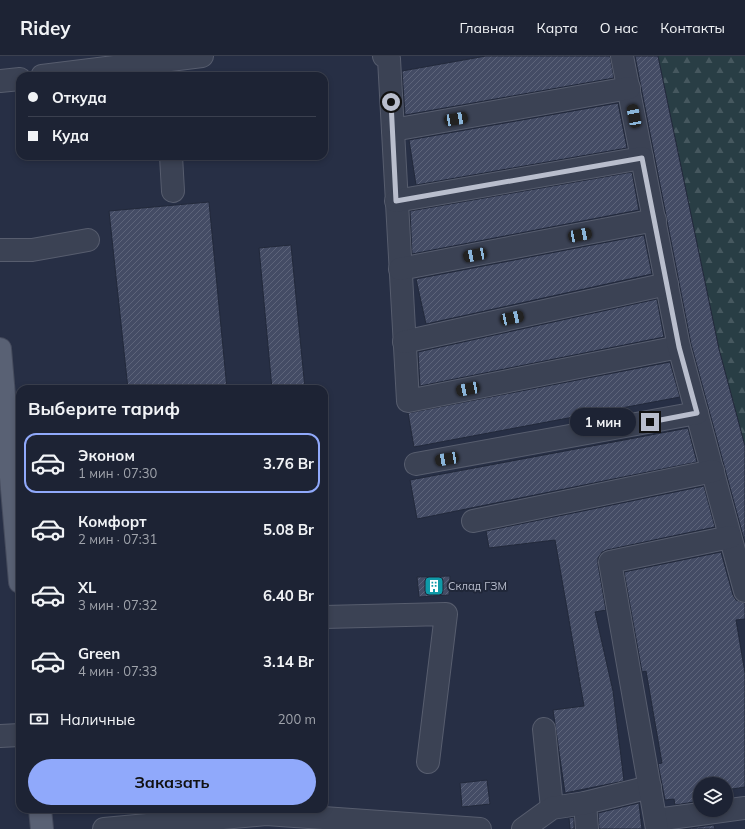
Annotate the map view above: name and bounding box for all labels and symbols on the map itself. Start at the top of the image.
route start [382,93,400,111]
car [626,103,642,129]
car [443,111,469,127]
car [567,227,593,243]
car [462,247,488,263]
car [499,310,525,326]
car [455,381,481,397]
callout: 1 мин [570,408,636,436]
route end [641,413,659,431]
car [434,451,460,467]
building icon: Склад ГЗМ [423,575,445,597]
place label: Склад ГЗМ [448,579,507,593]

